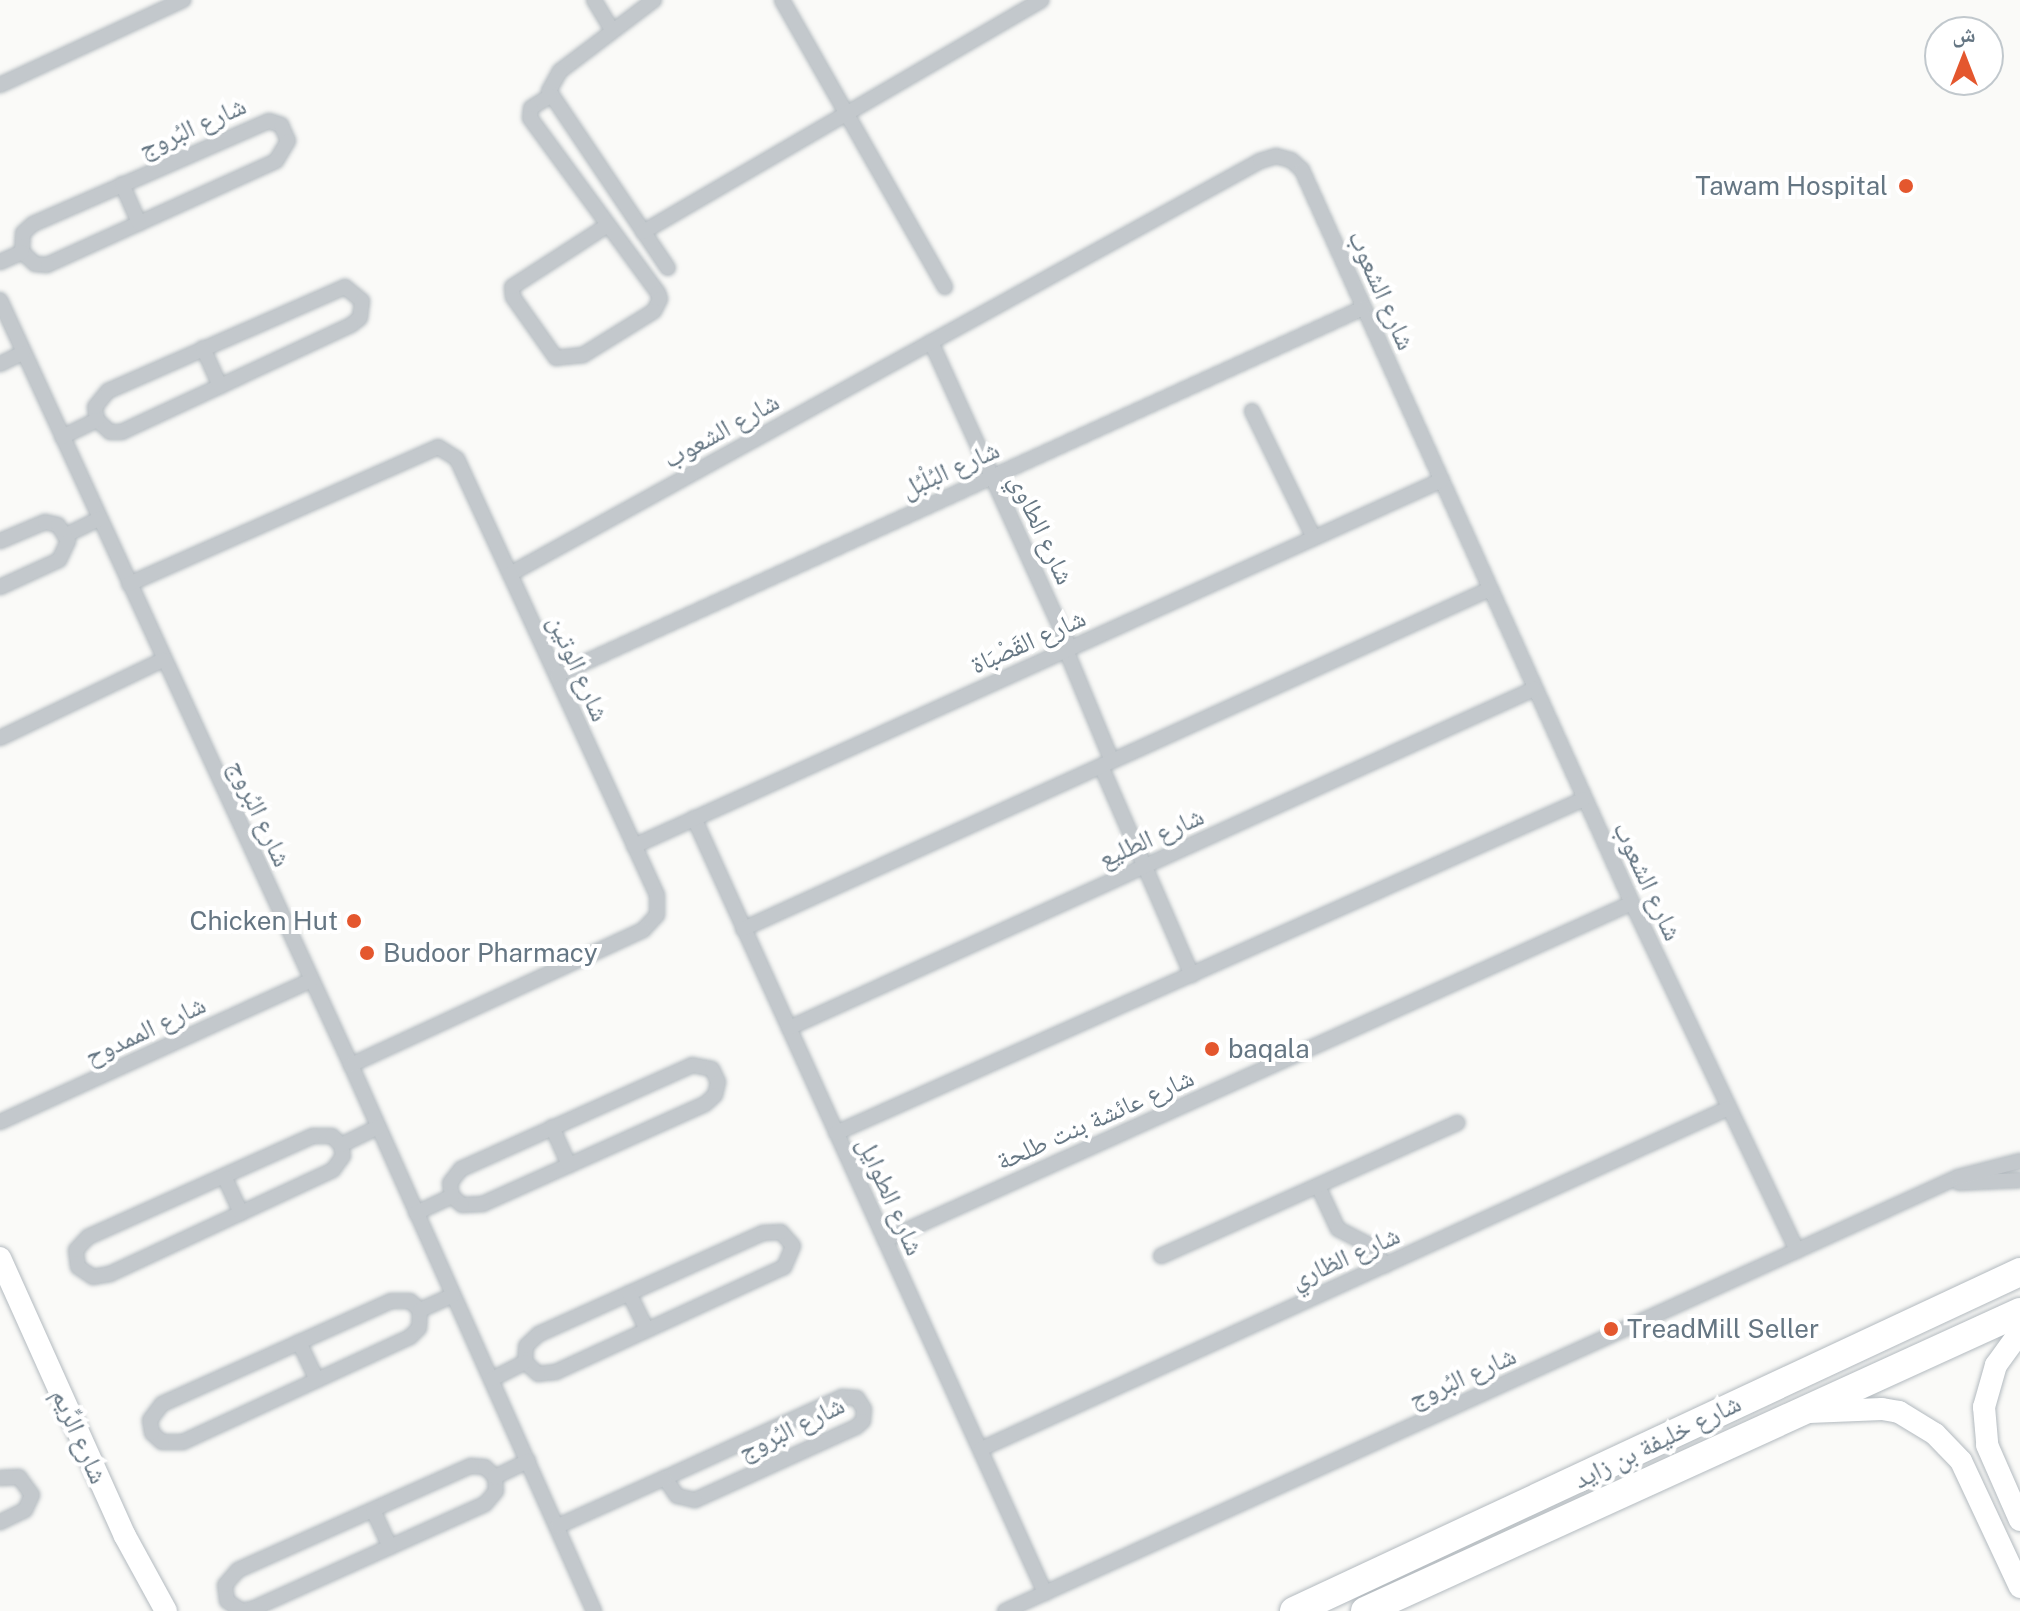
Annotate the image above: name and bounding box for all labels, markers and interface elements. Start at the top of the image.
north arrow [1924,16,2004,96]
text: ش [1952,21,1976,47]
street label: شارع البُروج [133,90,251,164]
place label: Tawam Hospital [1695,170,1888,202]
marker: Tawam Hospital [1895,175,1917,197]
street label: شارع الشعوب [1342,225,1422,355]
street label: شارع الشعوب [658,385,784,475]
street label: شارع البُلْبُل [896,434,1004,504]
street label: شارع الطاوي [1003,469,1081,589]
street label: شارع القَصْبَاة [966,602,1090,680]
street label: شارع الوتين [542,610,616,726]
street label: شارع البُروج [222,755,298,871]
street label: شارع الطليع [1094,800,1208,874]
street label: شارع الشعوب [1607,817,1689,945]
place label: Chicken Hut [190,905,338,937]
marker: Chicken Hut [345,912,363,930]
place label: Budoor Pharmacy [383,937,598,969]
marker: Budoor Pharmacy [358,944,376,962]
street label: شارع الممدوح [80,988,210,1072]
place label: baqala [1228,1033,1310,1065]
marker: baqala [1203,1040,1221,1058]
street label: شارع عائشة بنت طلحة [991,1061,1199,1177]
street label: شارع الطوايل [851,1132,931,1260]
street label: شارع الظاري [1285,1219,1405,1295]
place label: TreadMill Seller [1627,1313,1819,1345]
marker: TreadMill Seller [1602,1320,1620,1338]
street label: شارع البُروج [1403,1340,1521,1414]
street label: شارع الرِّيم [45,1384,115,1488]
street label: شارع خليفة بن زايد [1568,1387,1746,1495]
street label: شارع البُروج [733,1389,849,1467]

